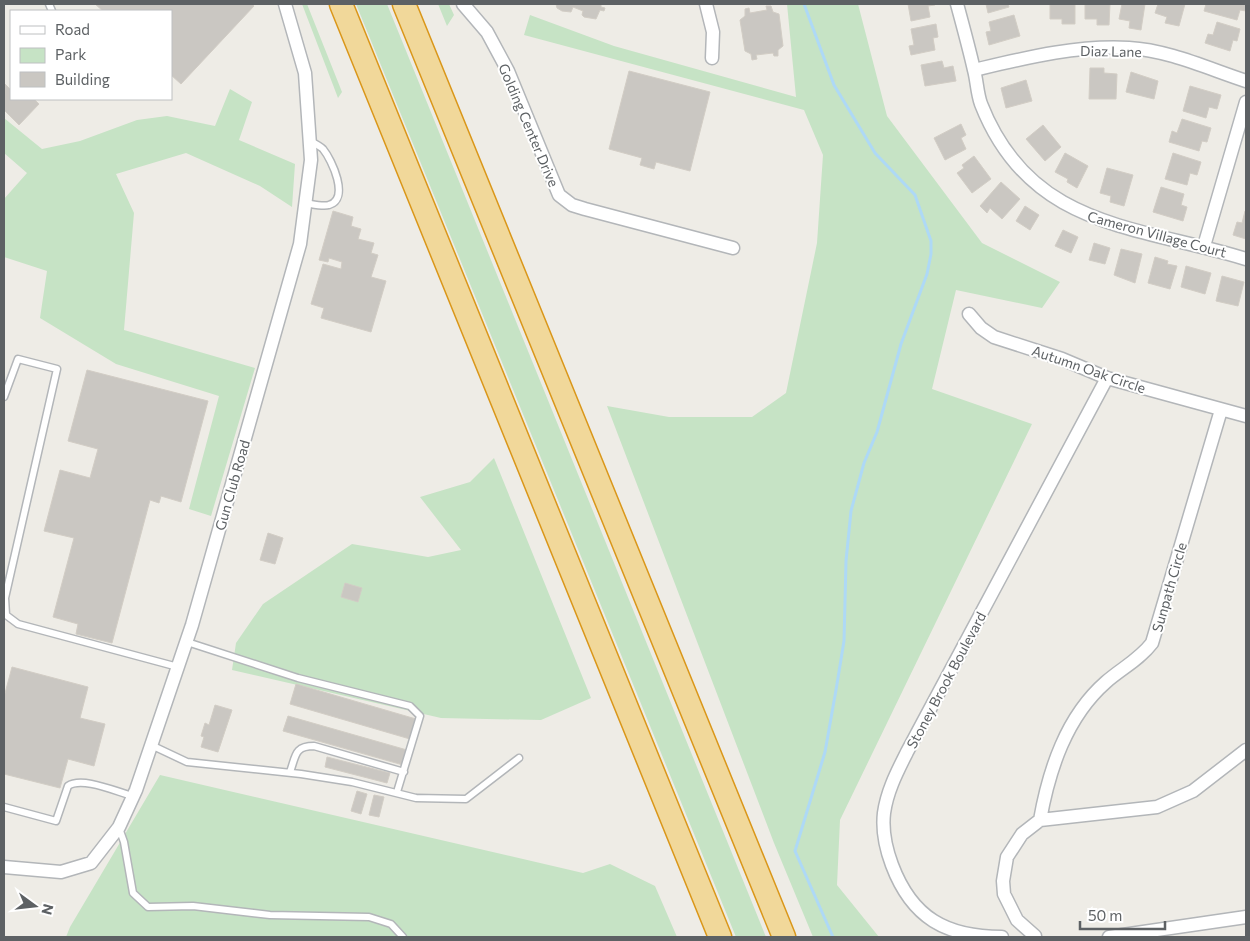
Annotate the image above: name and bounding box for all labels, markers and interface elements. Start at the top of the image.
legend [10,10,172,100]
text: Road [55,20,90,38]
street label: Diaz Lane [1080,42,1142,60]
text: Park [55,45,86,63]
street label: Golding Center Drive [495,61,563,189]
text: Building [55,70,110,88]
street label: Cameron Village Court [1086,207,1229,261]
street label: Autumn Oak Circle [1030,342,1148,396]
street label: Gun Club Road [211,438,253,532]
street label: Sunpath Circle [1148,540,1190,634]
street label: Stoney Brook Boulevard [903,609,989,751]
north arrow [10,881,60,931]
scale bar [1080,898,1165,930]
text: N [38,902,58,917]
text: 50 m [1088,906,1122,924]

